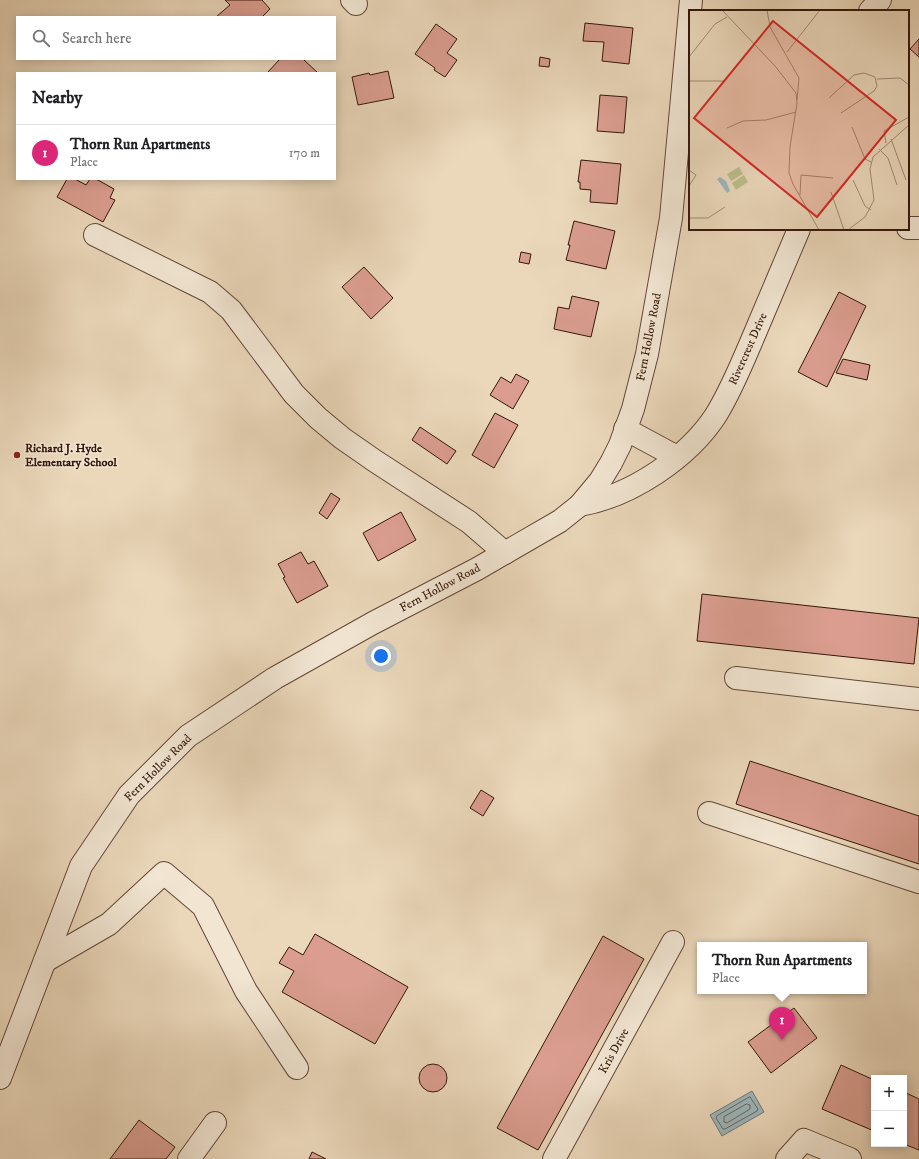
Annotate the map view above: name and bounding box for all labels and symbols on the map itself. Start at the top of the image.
inset map [689,10,909,230]
street label: Fern Hollow Road [633,292,665,382]
street label: Rivercrest Drive [725,311,771,387]
place label: Richard J. Hyde Elementary School [25,441,117,470]
marker: Richard J. Hyde Elementary School [12,450,22,460]
street label: Fern Hollow Road [397,560,483,616]
your location [371,646,391,666]
street label: Fern Hollow Road [121,731,195,805]
pin: 1 [769,1007,795,1040]
street label: Kris Drive [595,1026,633,1076]

